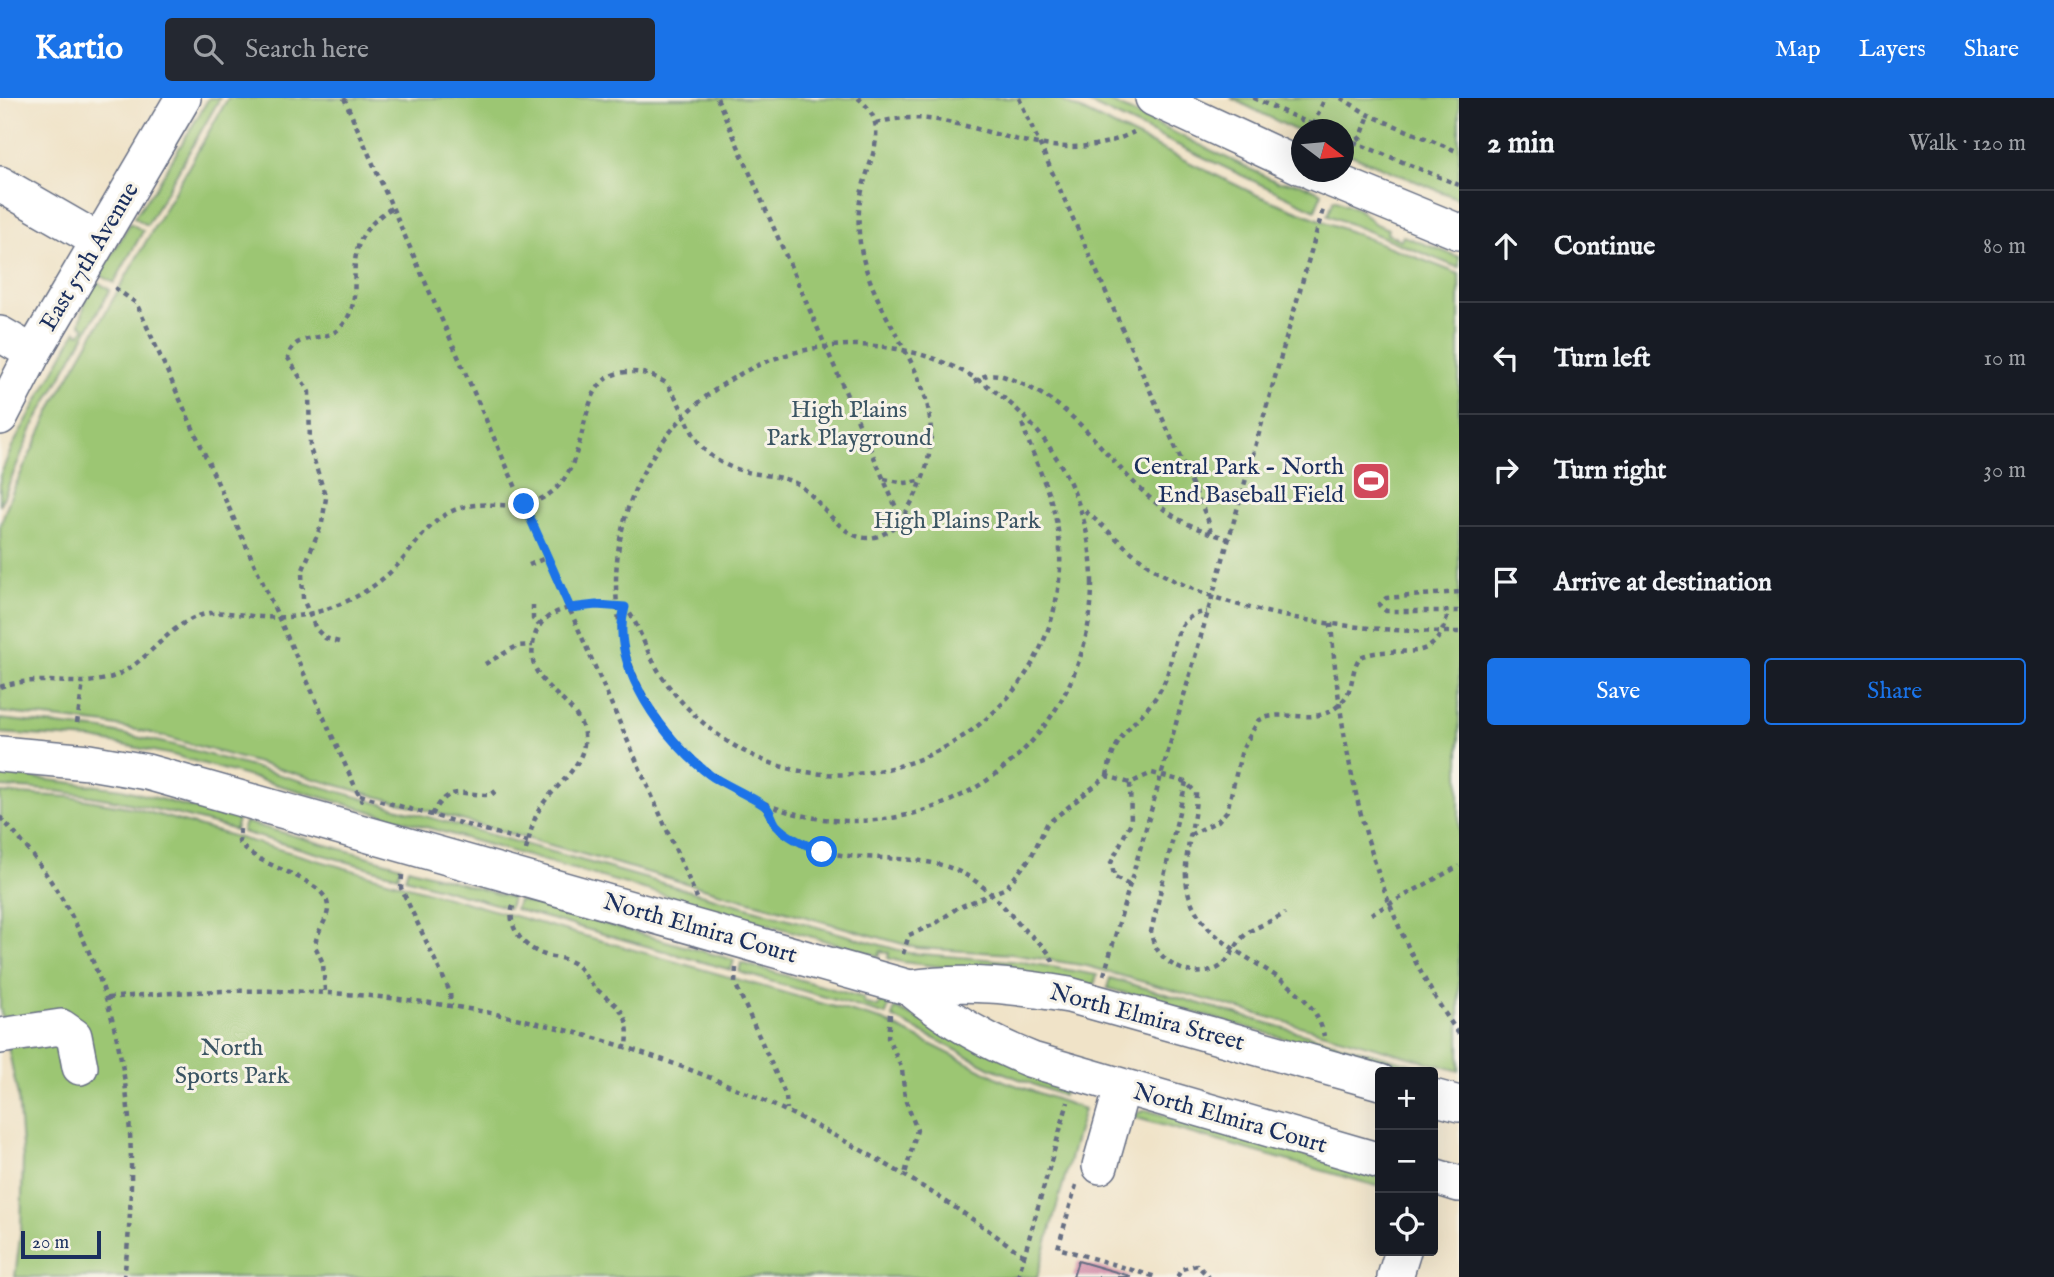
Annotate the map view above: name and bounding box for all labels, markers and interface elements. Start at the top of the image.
search box [165,18,655,81]
text: Kartio [35,28,123,70]
icon: search [189,30,227,68]
text: Search here [245,33,369,66]
text: Map [1775,34,1821,65]
text: Layers [1859,34,1926,65]
text: Share [1964,34,2019,65]
north arrow [1291,119,1354,182]
text: 2 min [1487,125,1555,163]
text: Walk · 120 m [1908,129,2026,158]
street label: East 57th Avenue [33,177,147,337]
icon: ahead [1487,227,1525,265]
text: Continue [1554,230,1655,263]
text: 80 m [1983,232,2026,261]
icon: left [1487,339,1525,377]
text: Turn left [1554,342,1651,375]
text: 10 m [1983,344,2026,373]
park label: High Plains Park Playground [766,395,932,454]
icon: right [1487,451,1525,489]
place label: Central Park - North End Baseball Field [1134,452,1344,511]
text: Turn right [1554,454,1667,487]
text: 30 m [1983,456,2026,485]
sports icon: Central Park - North End Baseball Field [1350,460,1392,502]
route end [508,488,539,519]
park label: High Plains Park [873,506,1041,537]
icon: arrive [1487,563,1525,601]
text: Arrive at destination [1554,566,1772,599]
button: Save [1487,658,1750,725]
button: Share [1764,658,2026,725]
route start [806,836,837,867]
street label: North Elmira Court [600,887,800,971]
street label: North Elmira Street [1046,977,1248,1059]
park label: North Sports Park [175,1033,289,1092]
map controls [1375,1067,1438,1256]
button: + [1375,1067,1438,1130]
street label: North Elmira Court [1130,1077,1330,1161]
button: − [1375,1130,1438,1193]
button: locate [1375,1193,1438,1256]
scale bar [21,1228,102,1260]
text: 20 m [32,1231,69,1255]

